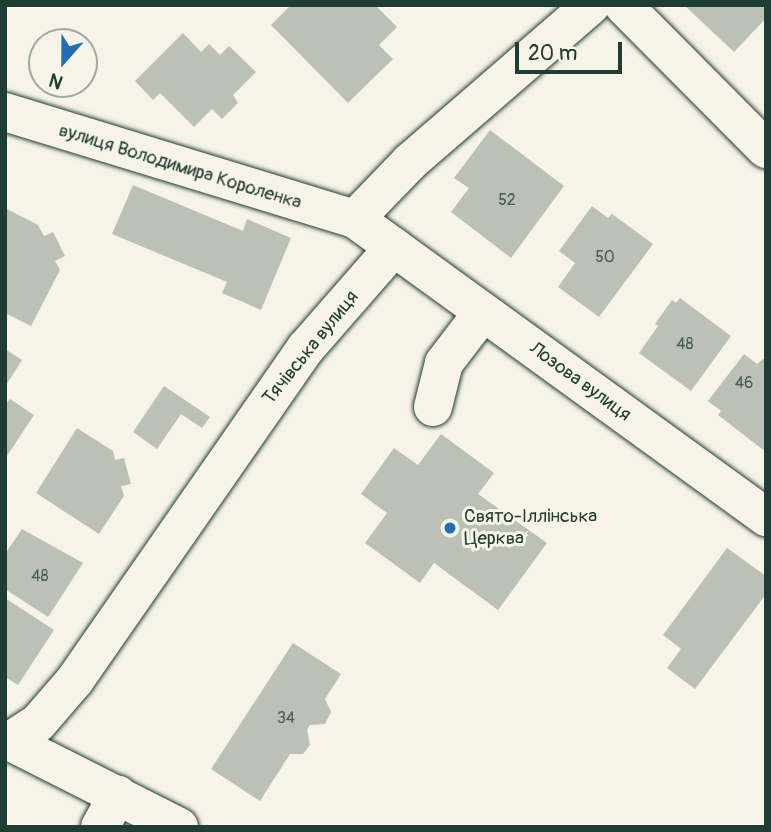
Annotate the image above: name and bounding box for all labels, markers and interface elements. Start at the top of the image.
north arrow [28,28,98,98]
scale bar [519,28,626,72]
text: 20 m [528,40,577,67]
text: N [46,67,67,94]
street label: вулиця Володимира Короленка [56,119,304,215]
house number: 52 [498,190,516,210]
house number: 50 [595,247,615,267]
street label: Тячівська вулиця [258,287,364,409]
house number: 48 [676,334,694,354]
street label: Лозова вулиця [525,338,635,426]
house number: 46 [735,373,753,393]
place label: Свято-Іллінська Церква [464,506,597,550]
marker: Свято-Іллінська Церква [442,520,458,536]
house number: 48 [31,566,49,586]
house number: 34 [277,708,295,728]

